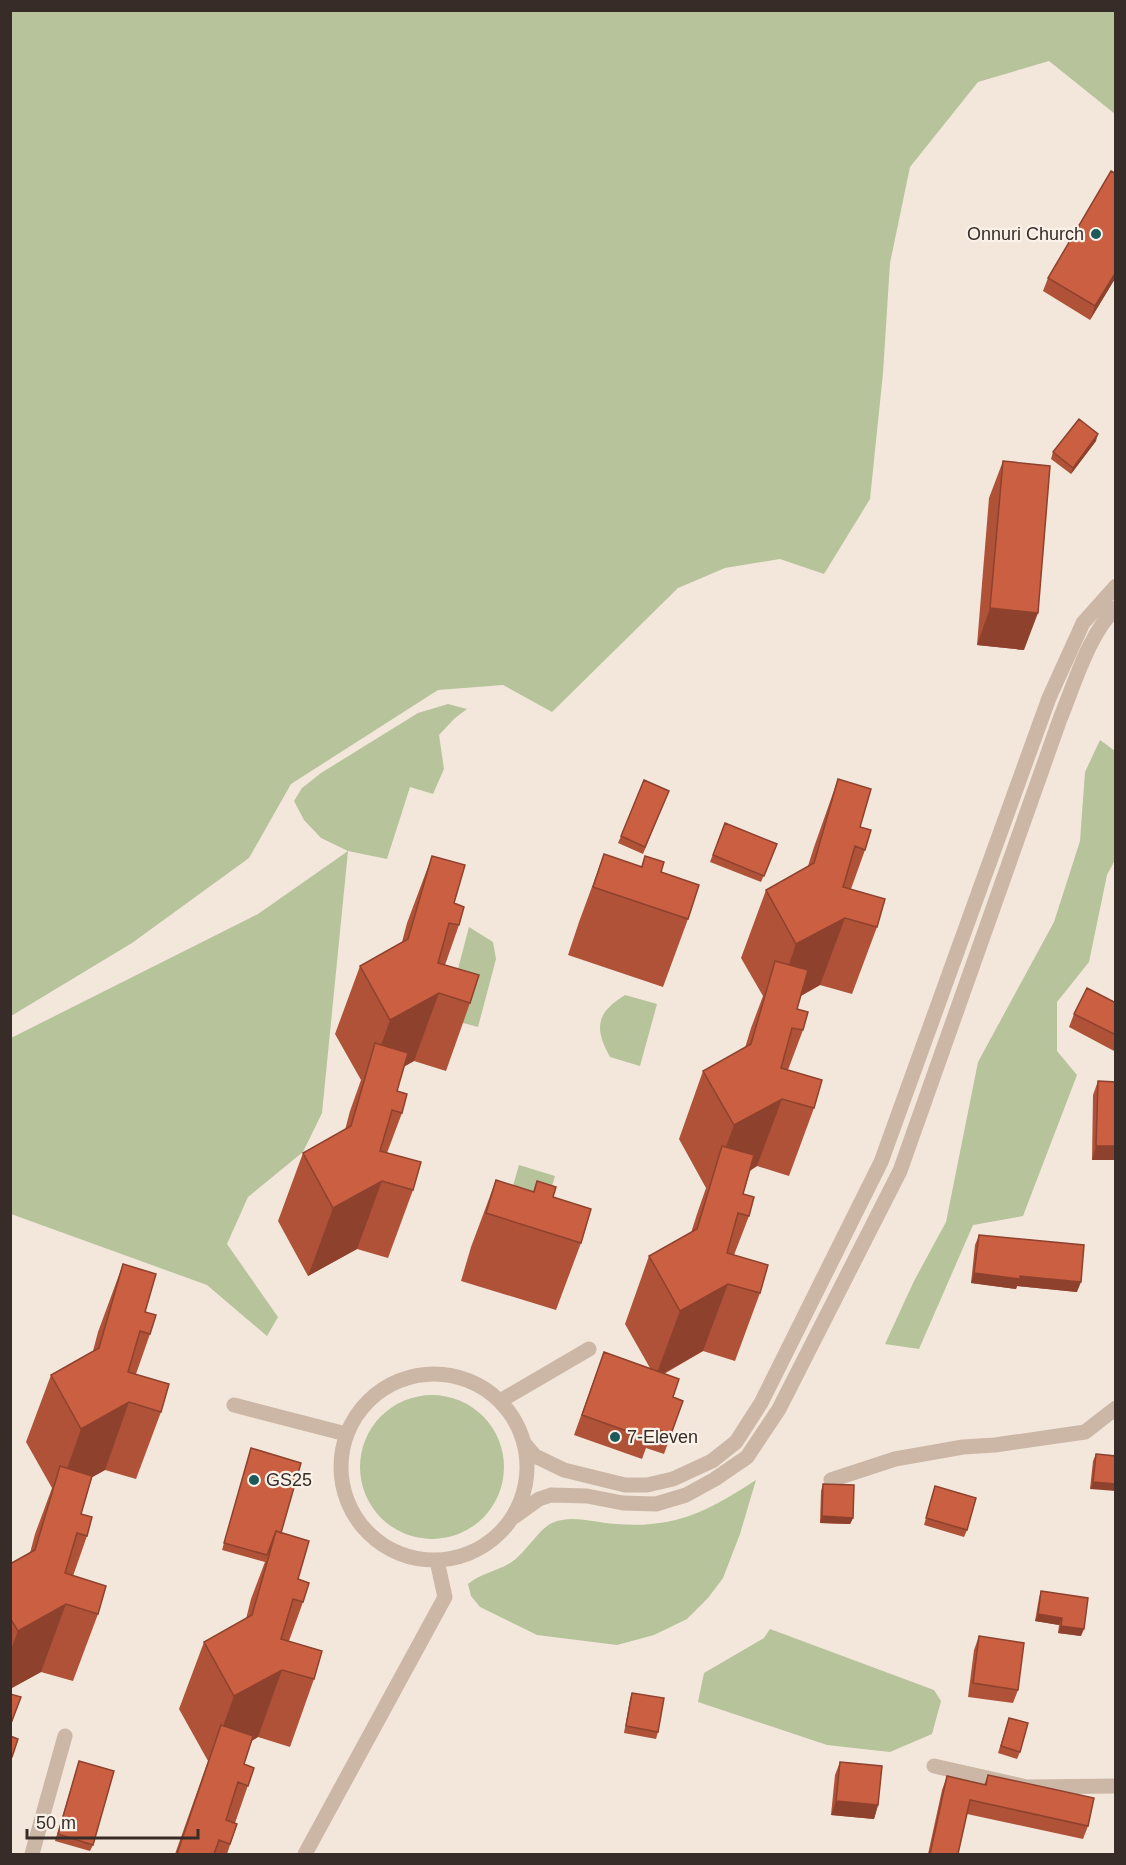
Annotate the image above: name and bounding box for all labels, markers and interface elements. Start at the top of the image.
place label: Onnuri Church [967,224,1084,244]
marker: Onnuri Church [1089,227,1103,241]
place label: 7-Eleven [627,1427,698,1447]
marker: 7-Eleven [608,1430,622,1444]
place label: GS25 [266,1470,312,1490]
marker: GS25 [247,1473,261,1487]
scale bar [27,1802,198,1840]
text: 50 m [36,1813,76,1833]

